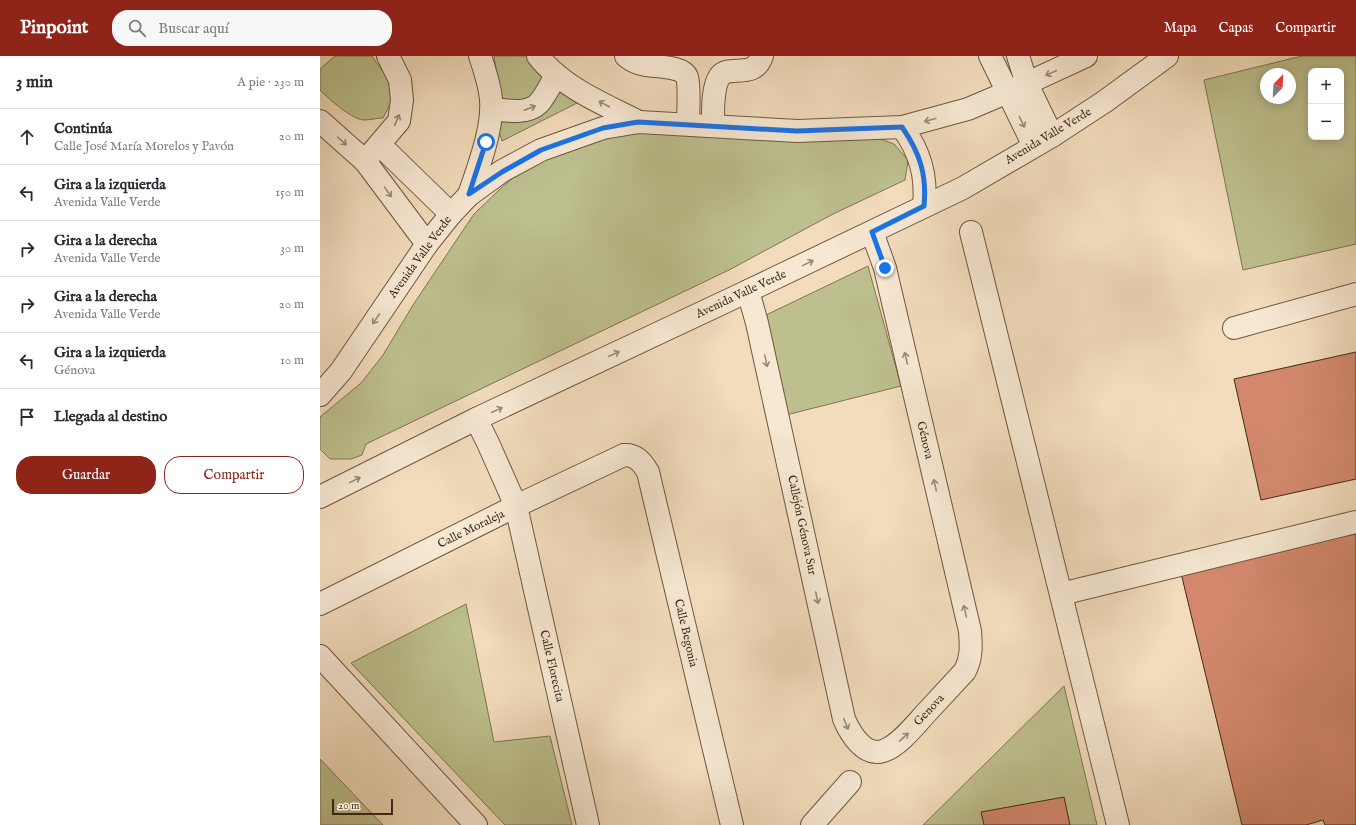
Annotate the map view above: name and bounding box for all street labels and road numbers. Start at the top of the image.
street label: Avenida Valle Verde [1001,104,1094,168]
street label: Avenida Valle Verde [384,212,455,302]
street label: Avenida Valle Verde [692,266,789,322]
street label: Génova [913,420,937,461]
street label: Callejón Génova Sur [784,474,820,577]
street label: Calle Moraleja [435,506,508,552]
street label: Calle Begonia [671,597,701,669]
street label: Calle Florecita [536,629,568,704]
street label: Genova [910,690,948,729]

